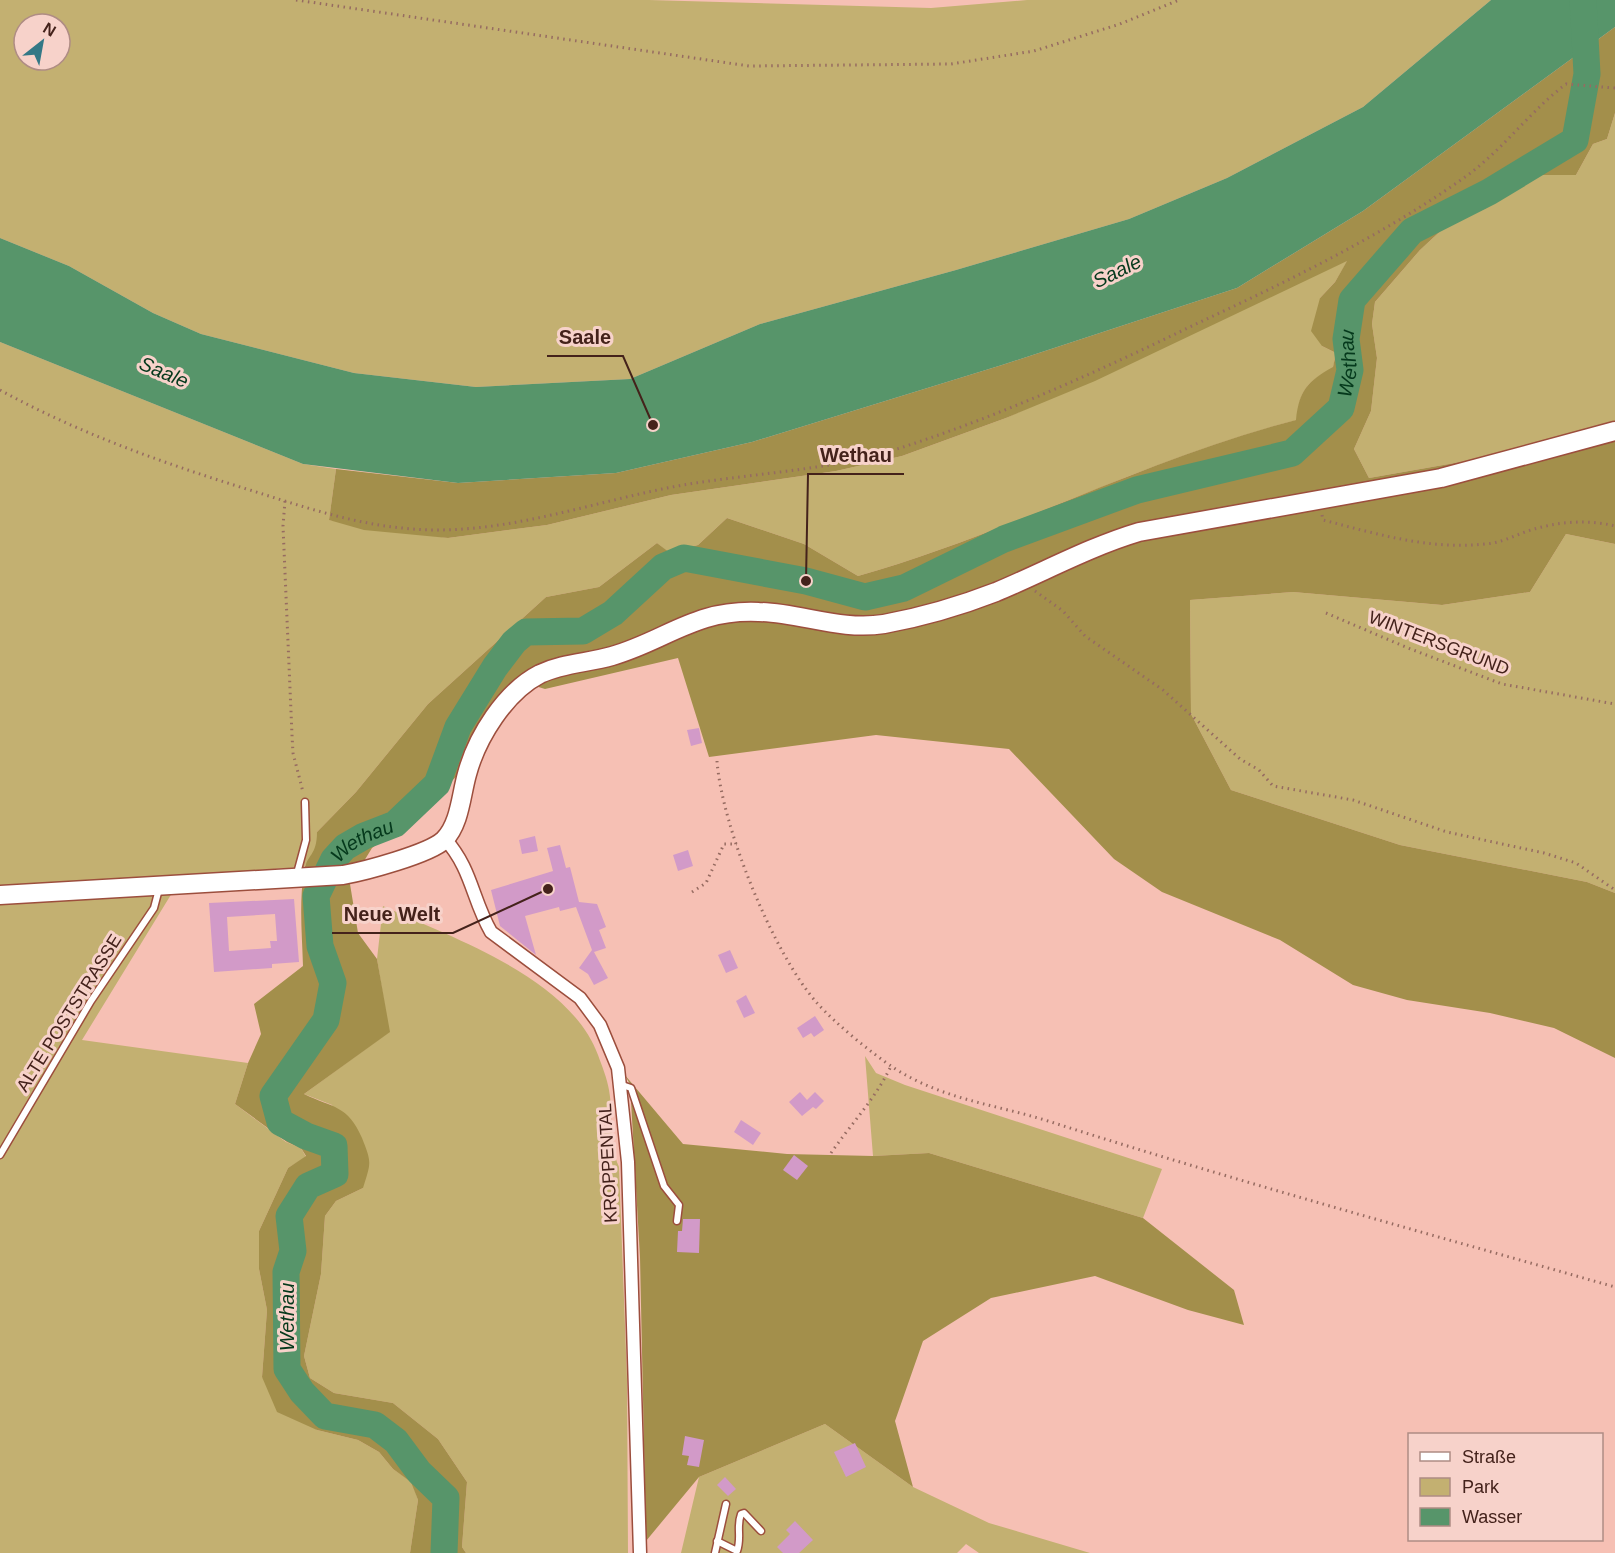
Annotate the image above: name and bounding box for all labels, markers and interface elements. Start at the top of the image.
north arrow [12,12,72,72]
text: N [40,19,59,40]
water label: Saale [1089,250,1145,292]
callout: Saale [547,318,623,356]
text: Saale [559,326,611,348]
water label: Wethau [1333,328,1361,399]
water label: Saale [136,352,192,392]
callout: Wethau [808,436,904,474]
text: Wethau [820,444,892,466]
street label: WINTERSGRUND [1366,607,1512,679]
water label: Wethau [326,815,396,866]
callout: Neue Welt [332,895,453,933]
text: Neue Welt [344,903,440,925]
street label: ALTE POSTSTRASSE [12,931,126,1095]
street label: KROPPENTAL [595,1103,621,1223]
water label: Wethau [276,1283,298,1351]
legend [1408,1433,1603,1541]
text: Straße [1462,1447,1516,1467]
text: Park [1462,1477,1500,1497]
text: Wasser [1462,1507,1522,1527]

